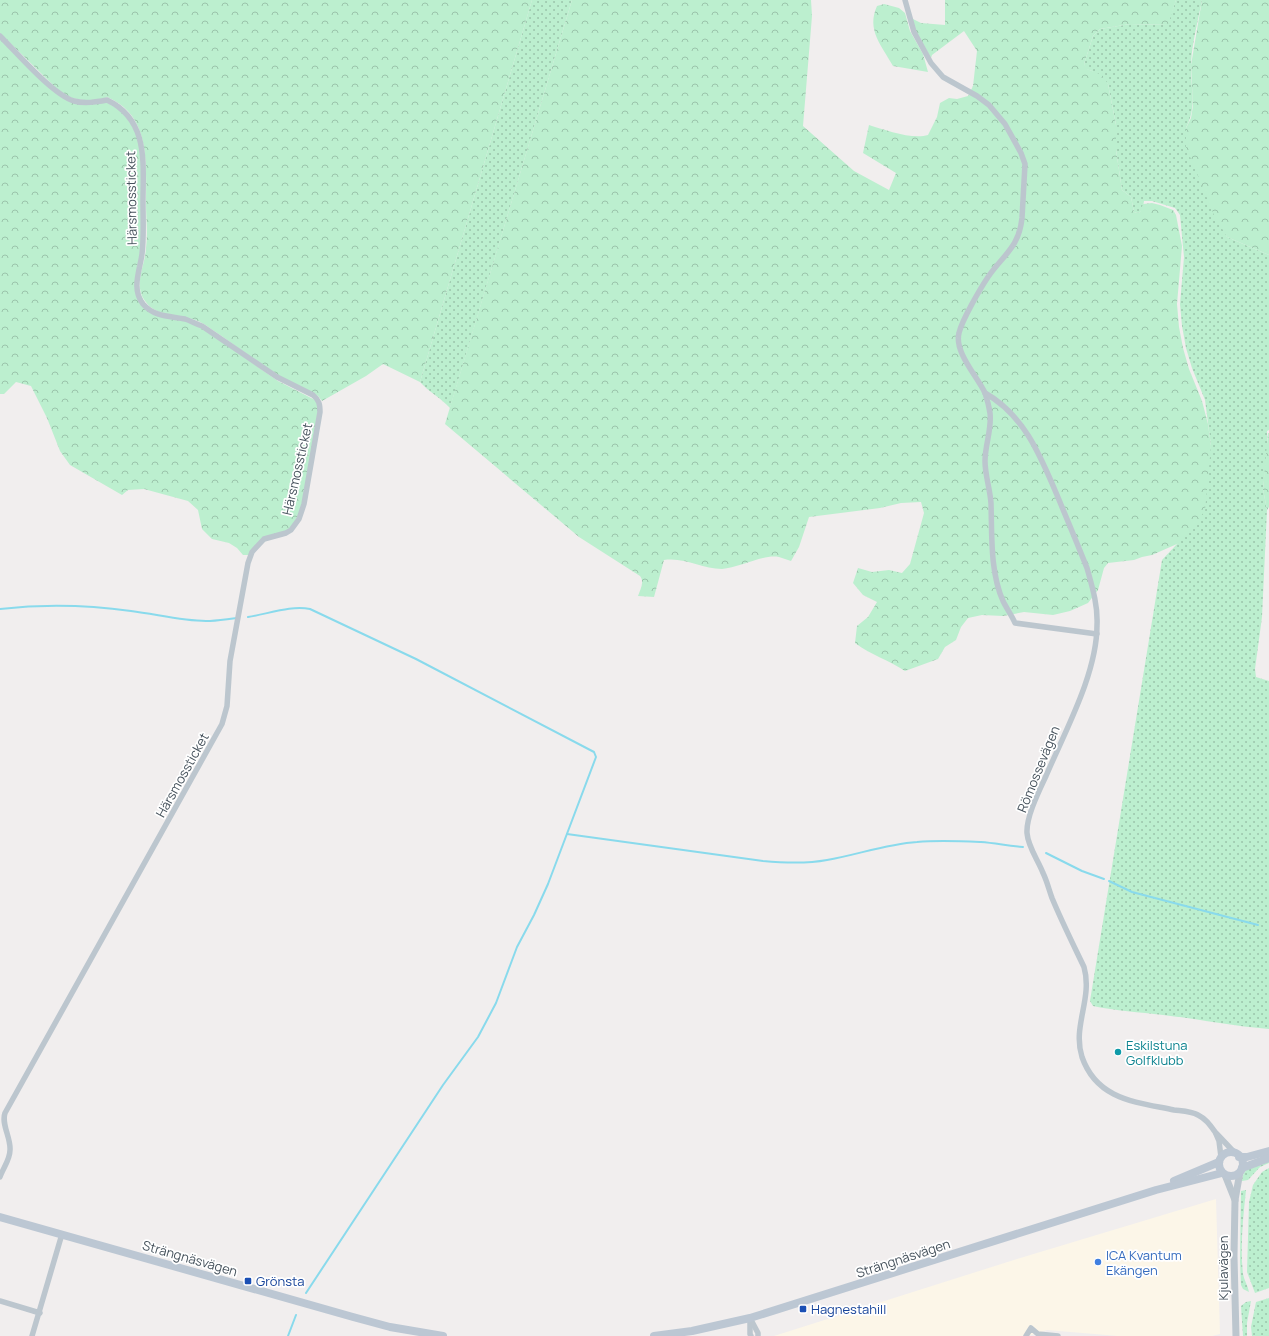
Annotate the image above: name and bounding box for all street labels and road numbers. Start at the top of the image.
street label: Härsmossticket [121,151,141,245]
street label: Härsmossticket [278,421,316,517]
street label: Römossevägen [1012,723,1064,815]
street label: Härsmossticket [151,729,213,821]
street label: Strängnäsvägen [854,1234,952,1282]
street label: Strängnäsvägen [140,1236,240,1280]
street label: Kjulavägen [1214,1236,1232,1300]

